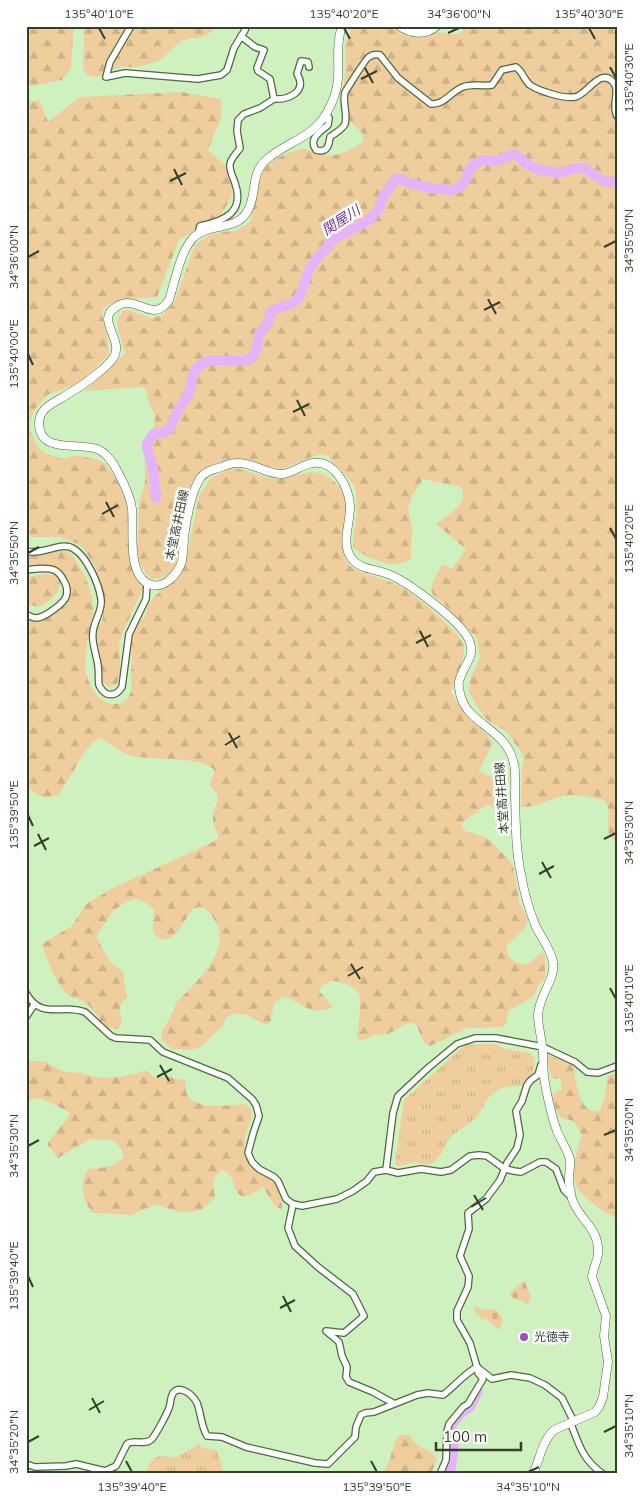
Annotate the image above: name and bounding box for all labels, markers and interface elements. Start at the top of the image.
text: 135°40'10"E [64,6,134,21]
text: 135°40'20"E [309,6,379,21]
text: 34°36'00"N [427,6,491,21]
text: 135°40'30"E [554,6,624,21]
text: 135°40'30"E [621,43,636,113]
water label: 関屋川 [318,200,365,239]
text: 34°35'50"N [621,209,636,273]
text: 34°36'00"N [6,225,21,289]
text: 135°40'00"E [6,319,21,389]
street label: 本堂高井田線 [162,488,191,562]
text: 135°40'20"E [621,504,636,574]
text: 34°35'50"N [6,521,21,585]
street label: 本堂高井田線 [492,762,511,834]
text: 135°39'50"E [6,780,21,850]
text: 34°35'30"N [621,801,636,865]
text: 135°40'10"E [621,964,636,1034]
text: 34°35'20"N [621,1098,636,1162]
text: 34°35'30"N [6,1114,21,1178]
text: 135°39'40"E [6,1241,21,1311]
place label: 光徳寺 [534,1329,570,1344]
marker: 光徳寺 [518,1331,530,1343]
text: 34°35'10"N [621,1394,636,1458]
text: 34°35'20"N [6,1410,21,1474]
scale bar [436,1420,520,1452]
text: 100 m [443,1427,487,1446]
text: 135°39'40"E [97,1479,167,1494]
text: 135°39'50"E [342,1479,412,1494]
text: 34°35'10"N [496,1479,560,1494]

